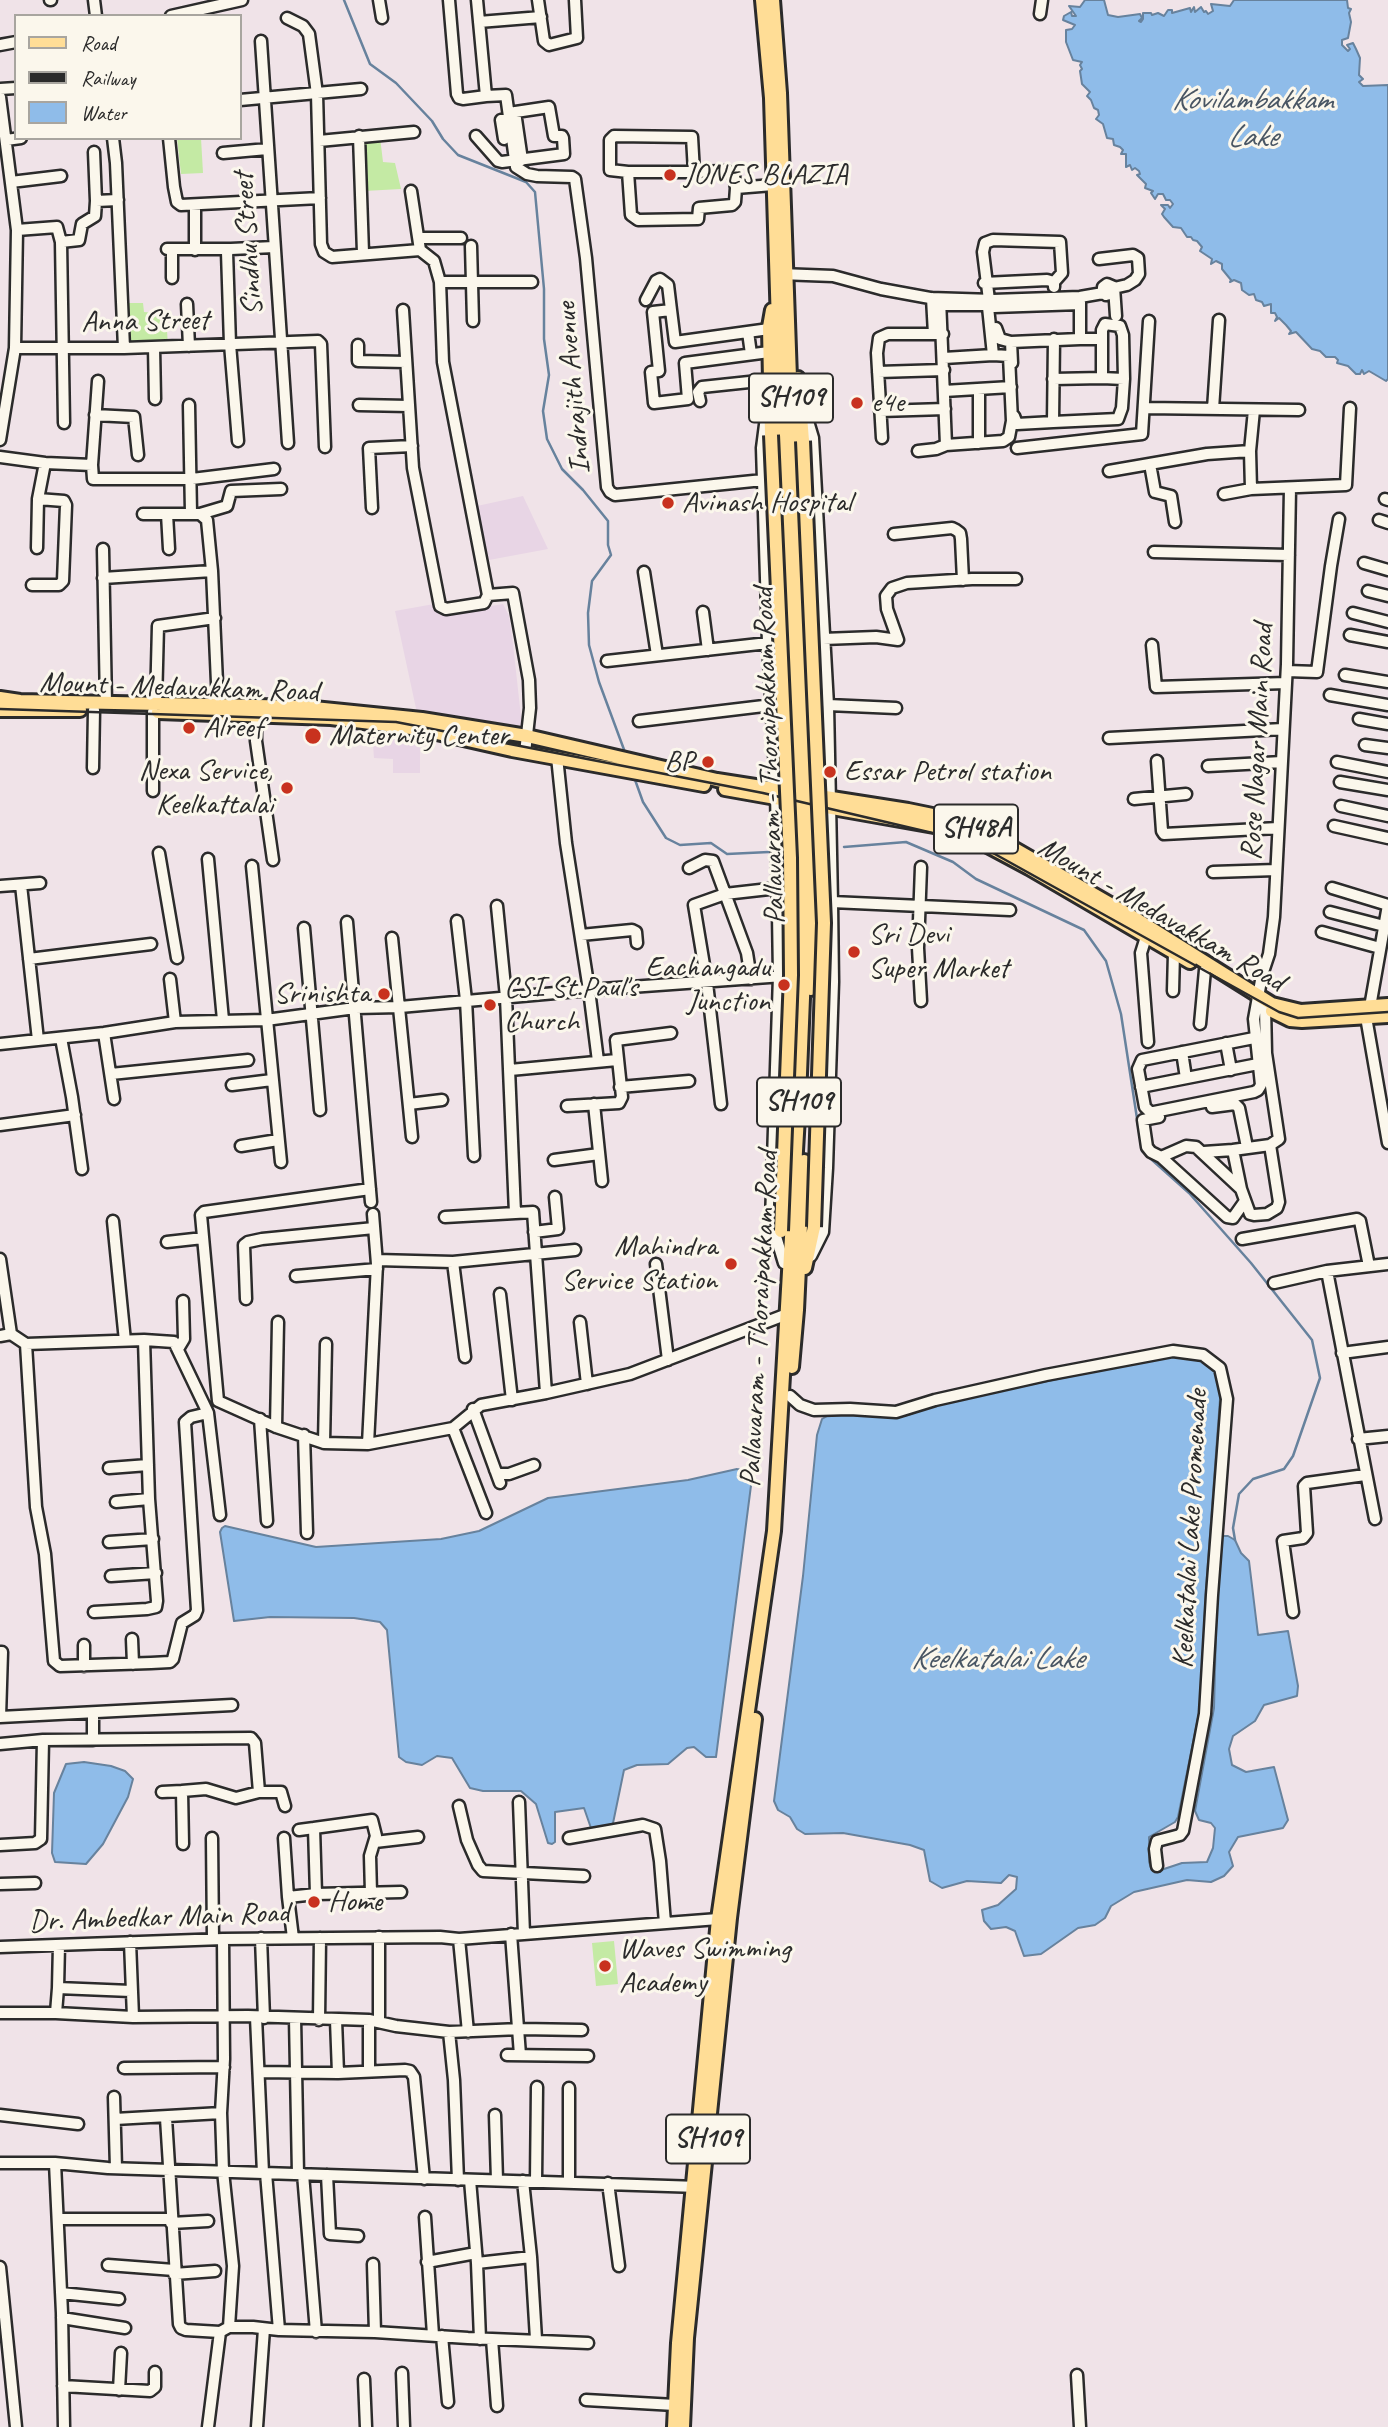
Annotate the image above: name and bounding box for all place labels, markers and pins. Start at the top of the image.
place label: JONES BLAZIA [684,157,848,193]
marker: JONES BLAZIA [662,167,678,183]
place label: e4e [871,385,904,421]
marker: e4e [849,395,865,411]
place label: Avinash Hospital [682,485,852,521]
marker: Avinash Hospital [660,495,676,511]
place label: Alreef [203,710,262,746]
place label: Maternity Center [329,718,509,754]
marker: Alreef [181,720,197,736]
marker: Maternity Center [303,726,323,746]
place label: BP [665,744,694,780]
place label: Nexa Service, Keelkattalai [138,753,273,824]
marker: BP [700,754,716,770]
place label: Essar Petrol station [844,754,1051,790]
marker: Essar Petrol station [822,764,838,780]
marker: Nexa Service, Keelkattalai [279,780,295,796]
place label: Sri Devi Super Market [868,917,1008,988]
marker: Sri Devi Super Market [846,944,862,960]
place label: Eachangadu Junction [645,950,770,1020]
place label: CSI St.Paul's Church [504,970,638,1040]
place label: Srinishta [274,976,370,1012]
marker: Eachangadu Junction [776,977,792,993]
marker: Srinishta [376,986,392,1002]
marker: CSI St.Paul's Church [482,997,498,1013]
place label: Mahindra Service Station [561,1229,717,1300]
marker: Mahindra Service Station [723,1256,739,1272]
place label: Home [328,1884,382,1920]
marker: Home [306,1894,322,1910]
place label: Waves Swimming Academy [619,1931,790,2002]
marker: Waves Swimming Academy [597,1958,613,1974]

